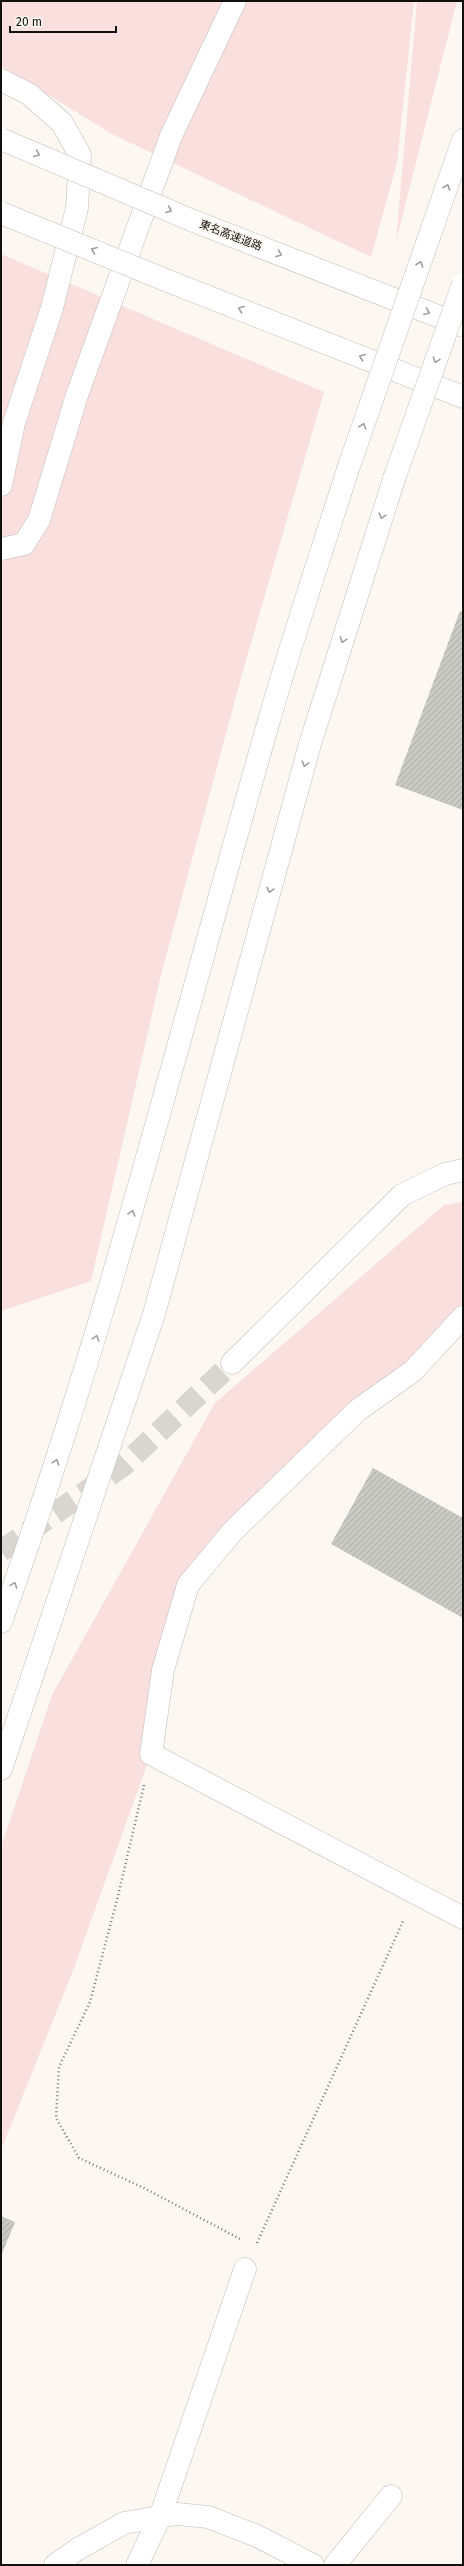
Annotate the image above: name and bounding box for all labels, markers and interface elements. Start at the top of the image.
scale bar [10,8,116,34]
text: 20 m [16,15,42,29]
one-way arrow [32,149,40,157]
one-way arrow [442,183,450,190]
one-way arrow [166,206,173,214]
street label: 東名高速道路 [198,218,264,253]
one-way arrow [90,247,97,255]
one-way arrow [276,250,283,258]
one-way arrow [415,260,423,267]
one-way arrow [237,306,244,314]
one-way arrow [423,307,430,315]
one-way arrow [358,353,365,361]
one-way arrow [432,357,441,364]
one-way arrow [358,423,366,430]
one-way arrow [378,513,387,520]
one-way arrow [339,637,348,644]
one-way arrow [301,761,310,768]
one-way arrow [267,887,275,893]
one-way arrow [127,1210,136,1217]
one-way arrow [91,1335,100,1342]
one-way arrow [51,1459,60,1466]
one-way arrow [10,1582,18,1589]

